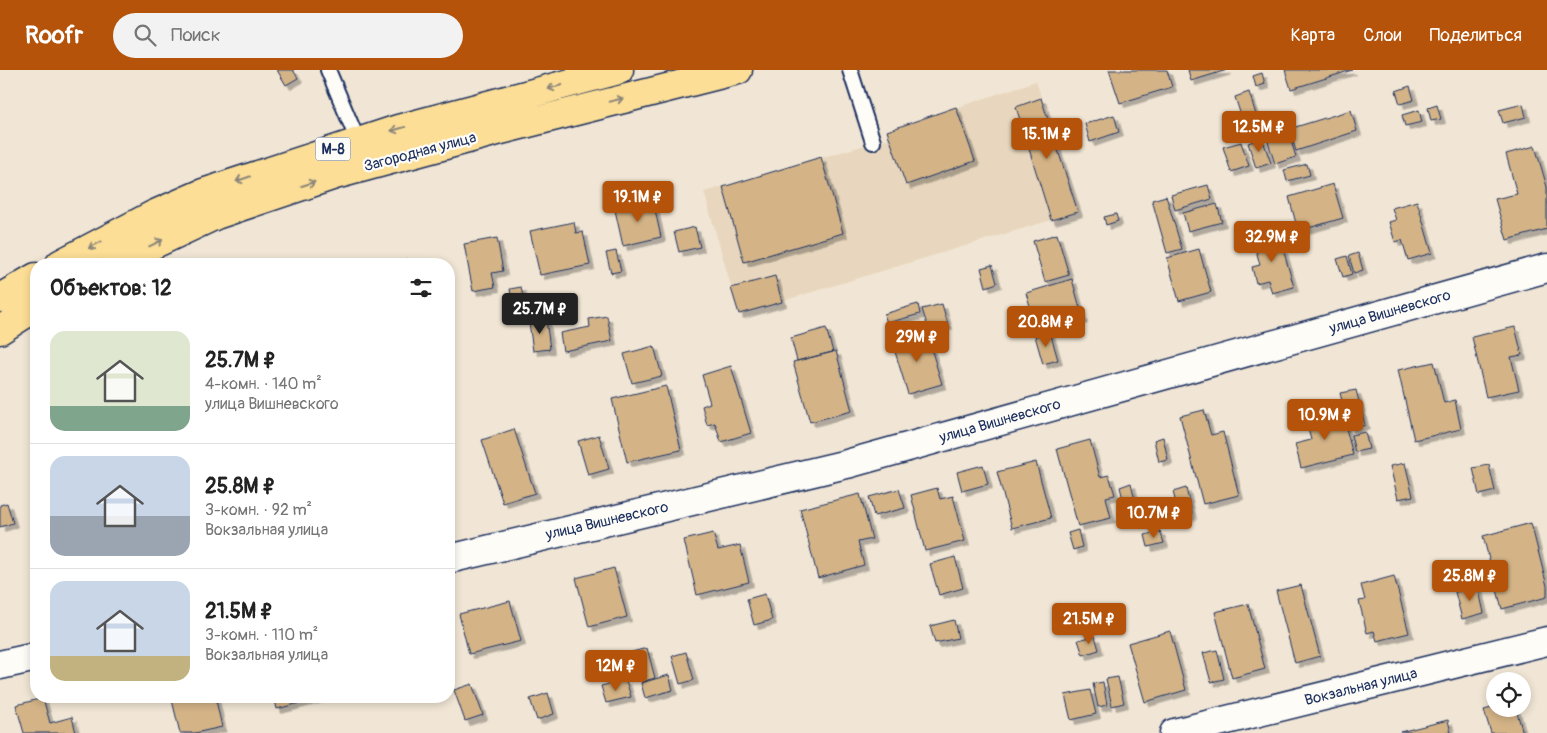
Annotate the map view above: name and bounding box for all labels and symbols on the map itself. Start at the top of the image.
one-way arrow [547,83,563,92]
one-way arrow [608,95,624,104]
pin: 12.5M ₽ [1213,111,1305,153]
pin: 15.1M ₽ [1001,118,1093,160]
one-way arrow [390,124,406,134]
street label: Загородная улица [362,128,478,176]
road number: М-8 [316,138,350,160]
one-way arrow [236,175,252,184]
one-way arrow [299,179,315,188]
pin: 19.1M ₽ [592,180,684,223]
pin: 32.9M ₽ [1226,220,1318,263]
one-way arrow [148,237,163,247]
one-way arrow [88,241,103,250]
street label: улица Вишневского [1326,286,1453,339]
pin: 25.7M ₽ [494,292,586,335]
pin: 20.8M ₽ [1000,306,1092,348]
pin: 29M ₽ [882,320,952,363]
street label: улица Вишневского [936,395,1063,448]
pin: 10.9M ₽ [1279,398,1371,441]
pin: 10.7M ₽ [1108,496,1200,539]
street label: улица Вишневского [543,498,670,545]
pin: 25.8M ₽ [1424,560,1516,602]
pin: 21.5M ₽ [1043,602,1135,645]
pin: 12M ₽ [581,650,651,692]
street label: Вокзальная улица [1303,664,1419,710]

